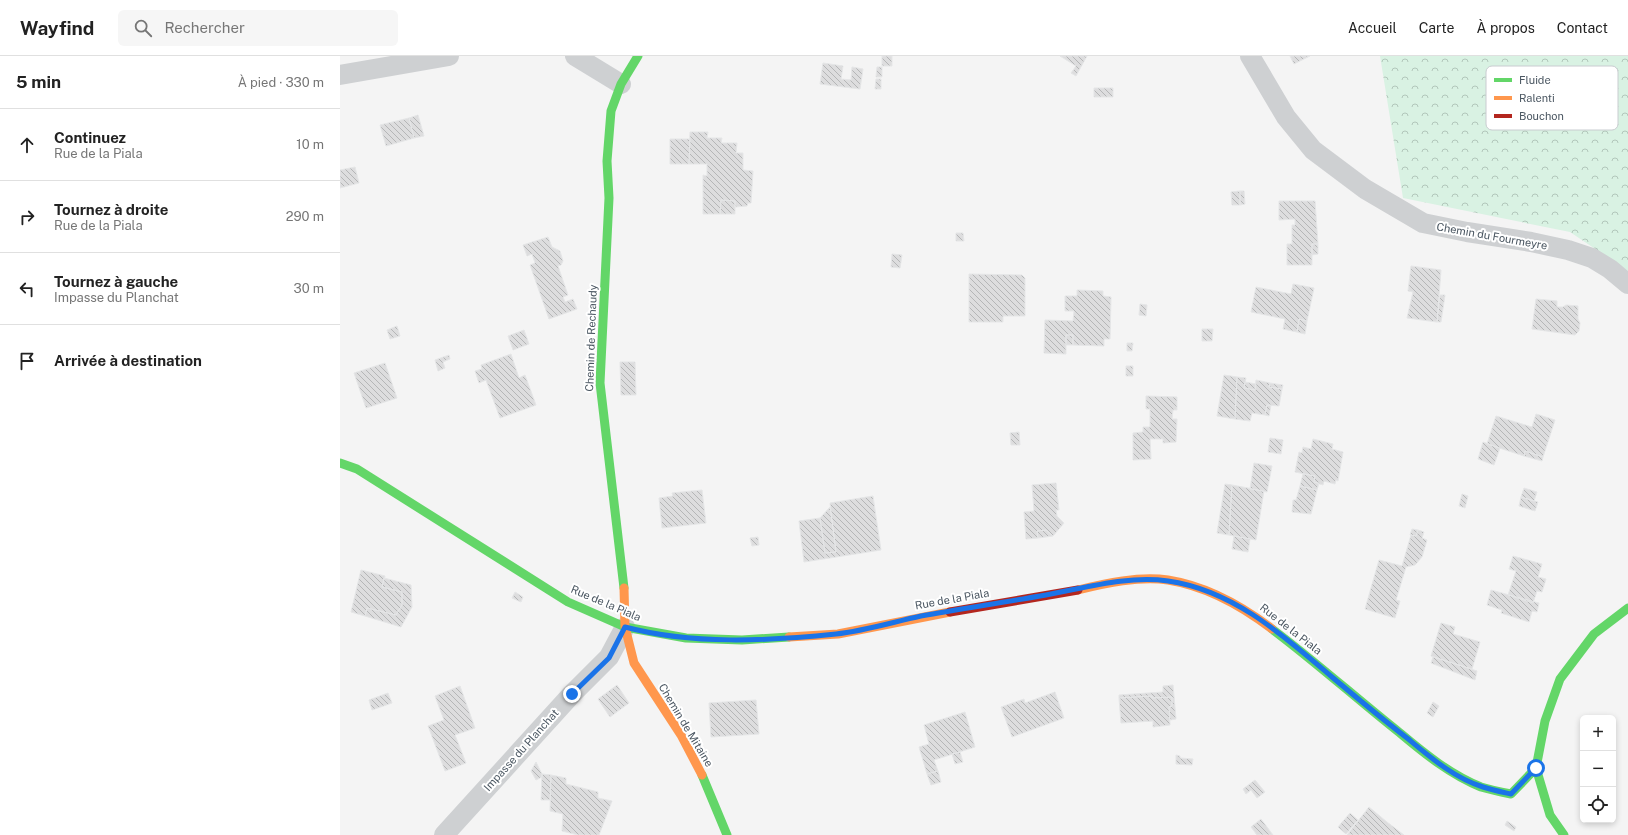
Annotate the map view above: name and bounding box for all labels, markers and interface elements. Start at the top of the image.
search box [118,10,398,46]
text: Wayfind [20,17,94,39]
icon: search [132,17,154,39]
text: Rechercher [164,19,245,36]
text: Accueil [1348,20,1397,36]
text: Carte [1419,20,1455,36]
text: À propos [1477,20,1535,36]
text: Contact [1557,20,1608,36]
legend [1486,66,1618,130]
text: 5 min [16,72,61,92]
text: Fluide [1519,74,1551,86]
text: À pied · 330 m [238,75,324,90]
text: Ralenti [1519,92,1555,104]
text: Bouchon [1519,110,1564,122]
text: Continuez [54,129,126,146]
icon: ahead [16,134,38,156]
text: 10 m [296,137,324,152]
text: Rue de la Piala [54,146,143,161]
text: Tournez à droite [54,201,168,218]
icon: right [16,206,38,228]
text: 290 m [286,209,324,224]
text: Rue de la Piala [54,218,143,233]
street label: Chemin du Fourmeyre [1436,220,1548,252]
text: Tournez à gauche [54,273,178,290]
icon: left [16,278,38,300]
text: 30 m [294,281,324,296]
street label: Chemin de Rechaudy [583,284,599,392]
text: Impasse du Planchat [54,290,179,305]
icon: arrive [16,350,38,372]
text: Arrivée à destination [54,352,202,369]
street label: Rue de la Piala [569,583,643,623]
street label: Rue de la Piala [914,587,990,611]
street label: Rue de la Piala [1258,601,1324,657]
street label: Chemin de Mitaine [656,681,716,769]
route end [563,685,581,703]
street label: Impasse du Planchat [481,707,561,793]
map controls [1580,715,1616,823]
button: + [1580,715,1616,751]
button: − [1580,751,1616,787]
route start [1527,759,1545,777]
button: locate [1580,787,1616,823]

